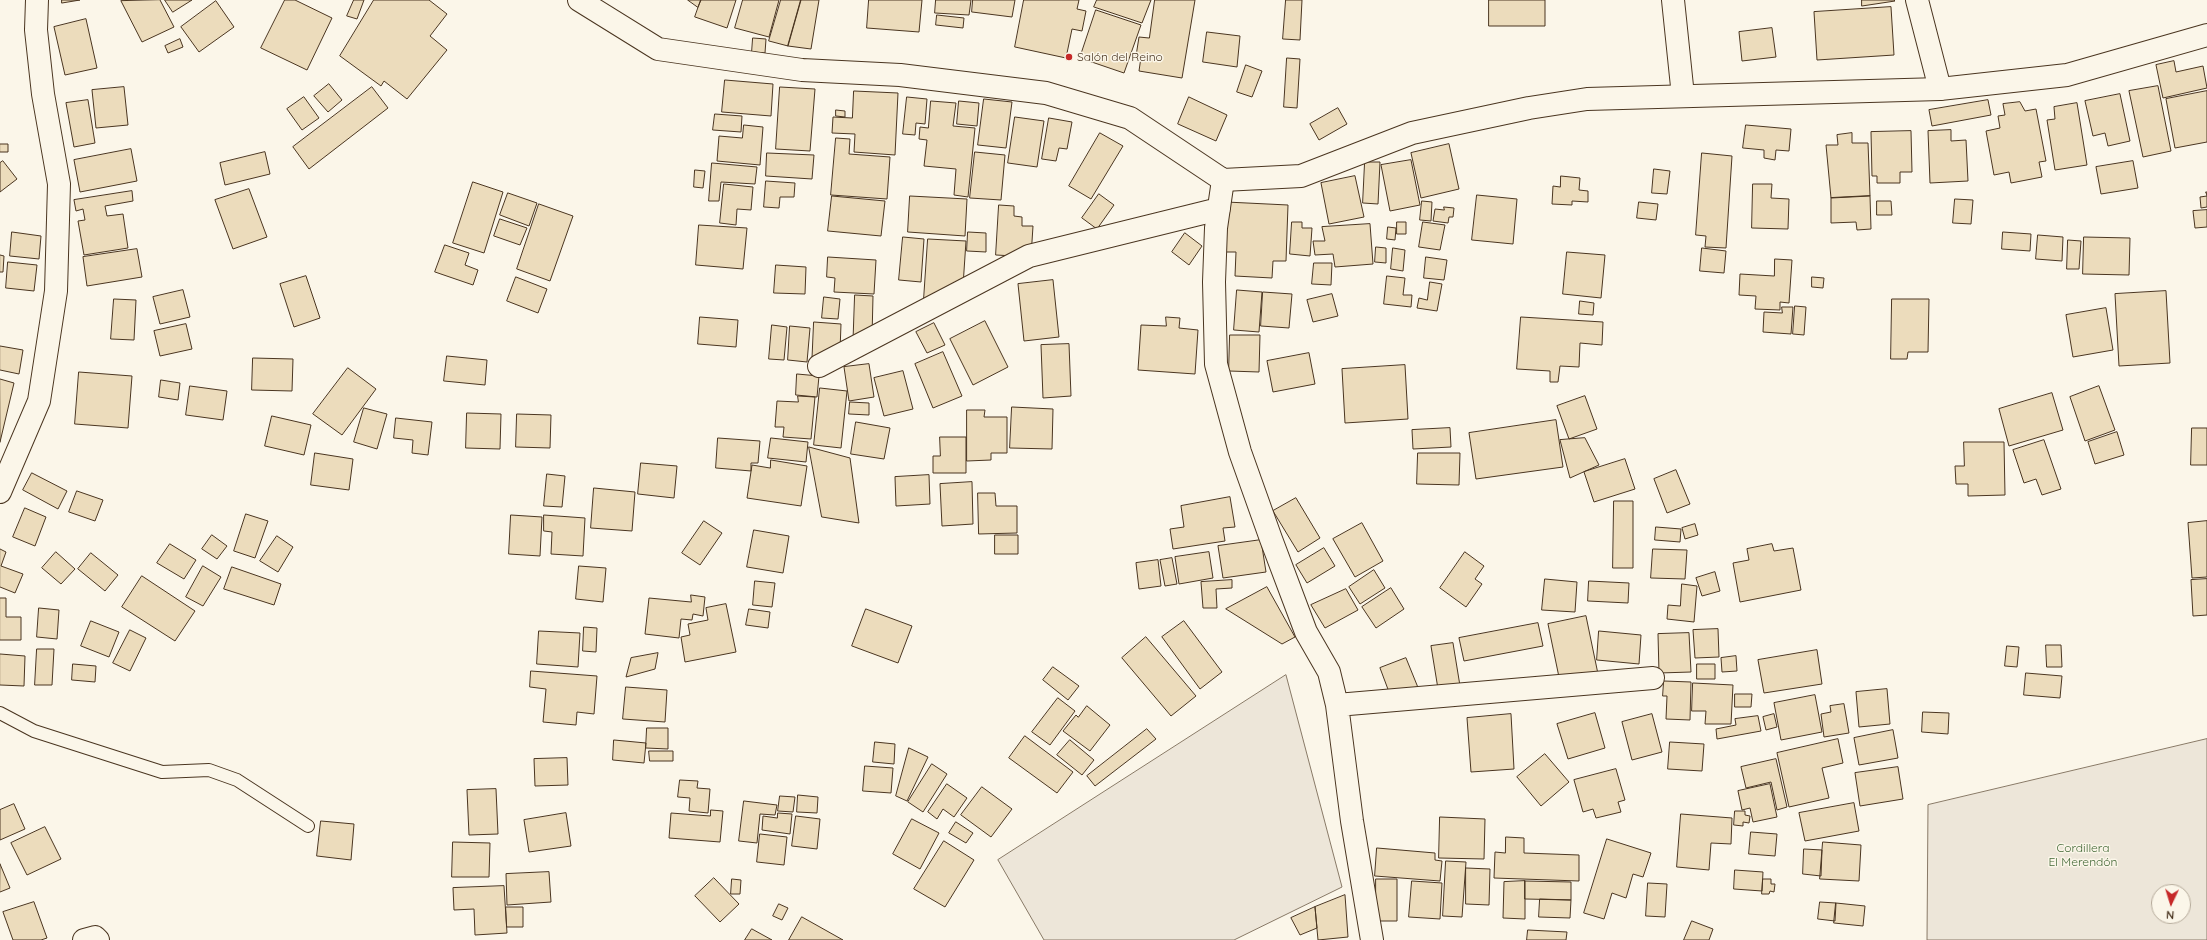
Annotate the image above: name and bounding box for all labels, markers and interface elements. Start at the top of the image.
place label: Salón del Reino [1077,50,1163,64]
marker: Salón del Reino [1064,52,1074,62]
park label: Cordillera El Merendón [2048,841,2118,869]
north arrow [2151,884,2191,924]
text: N [2166,908,2175,922]

